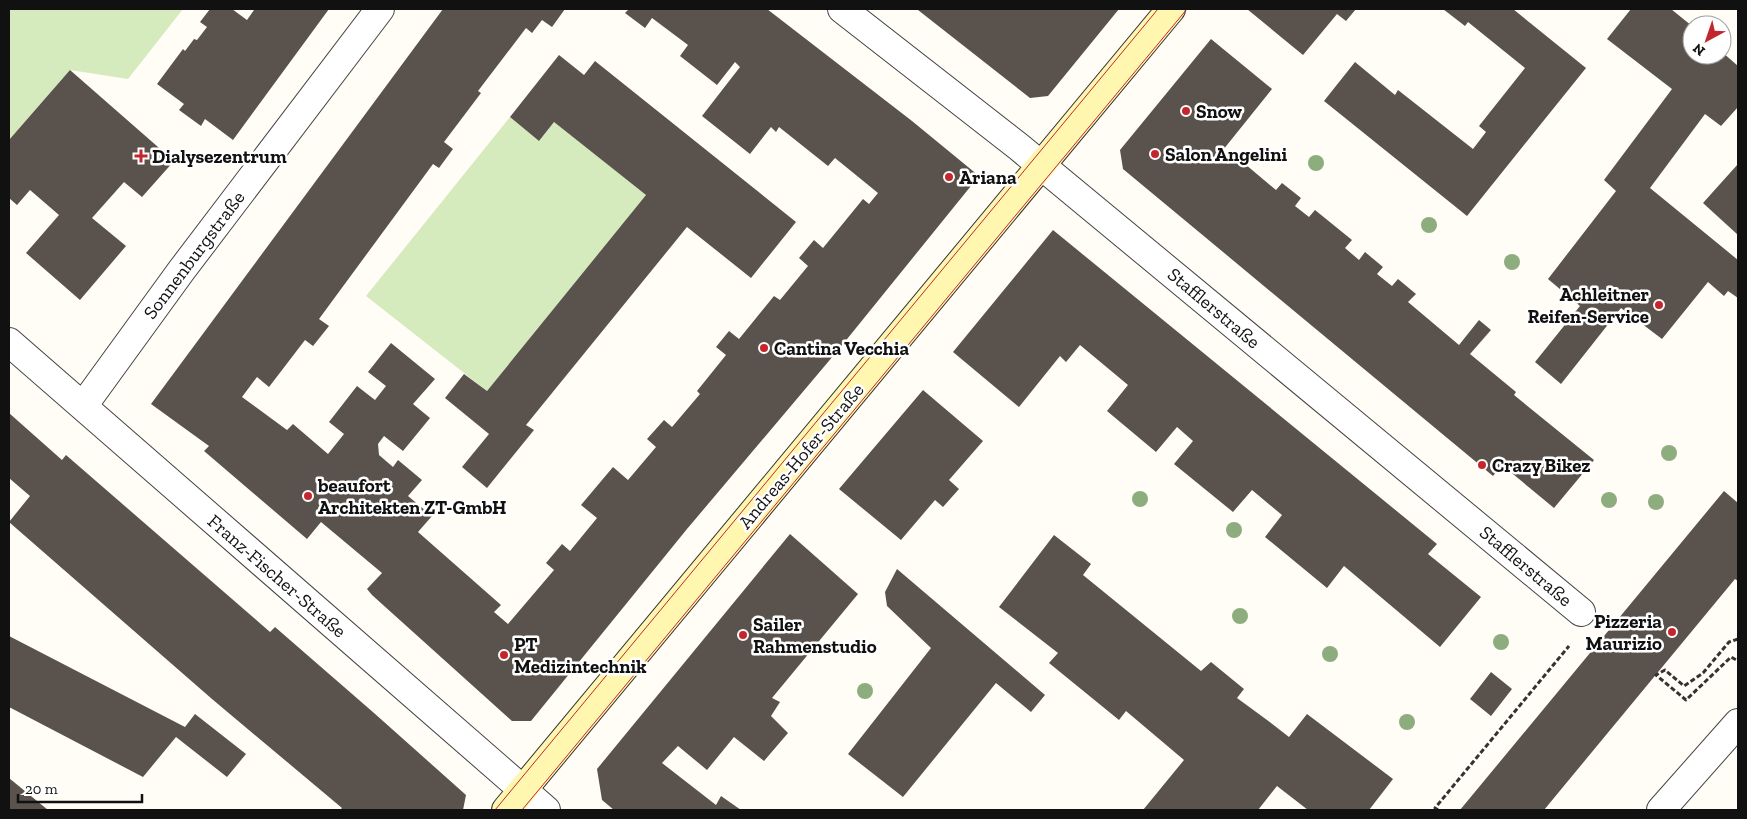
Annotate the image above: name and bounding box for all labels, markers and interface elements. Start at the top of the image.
north arrow [1682,15,1732,65]
text: N [1689,39,1709,60]
place label: Snow [1196,100,1243,123]
marker: Snow [1180,105,1192,117]
place label: Salon Angelini [1165,143,1287,166]
place label: Dialysezentrum [152,145,287,168]
marker: Salon Angelini [1149,148,1161,160]
marker: Dialysezentrum [134,149,148,163]
place label: Ariana [959,166,1017,189]
marker: Ariana [943,171,955,183]
street label: Sonnenburgstraße [138,186,250,324]
street label: Stafflerstraße [1163,263,1265,353]
place label: Achleitner Reifen-Service [1527,283,1650,328]
marker: Achleitner Reifen-Service [1653,299,1665,311]
place label: Cantina Vecchia [774,337,910,360]
marker: Cantina Vecchia [758,342,770,354]
street label: Andreas-Hofer-Straße [733,378,869,533]
place label: Crazy Bikez [1492,454,1590,477]
marker: Crazy Bikez [1476,459,1488,471]
place label: beaufort Architekten ZT-GmbH [317,474,507,519]
marker: beaufort Architekten ZT-GmbH [302,490,314,502]
street label: Franz-Fischer-Straße [203,510,351,643]
street label: Stafflerstraße [1475,521,1577,611]
place label: Pizzeria Maurizio [1586,610,1662,655]
place label: Sailer Rahmenstudio [753,613,877,658]
marker: Pizzeria Maurizio [1666,626,1678,638]
marker: Sailer Rahmenstudio [737,629,749,641]
place label: PT Medizintechnik [514,633,647,678]
marker: PT Medizintechnik [498,649,510,661]
scale bar [18,772,141,804]
text: 20 m [25,780,58,798]

